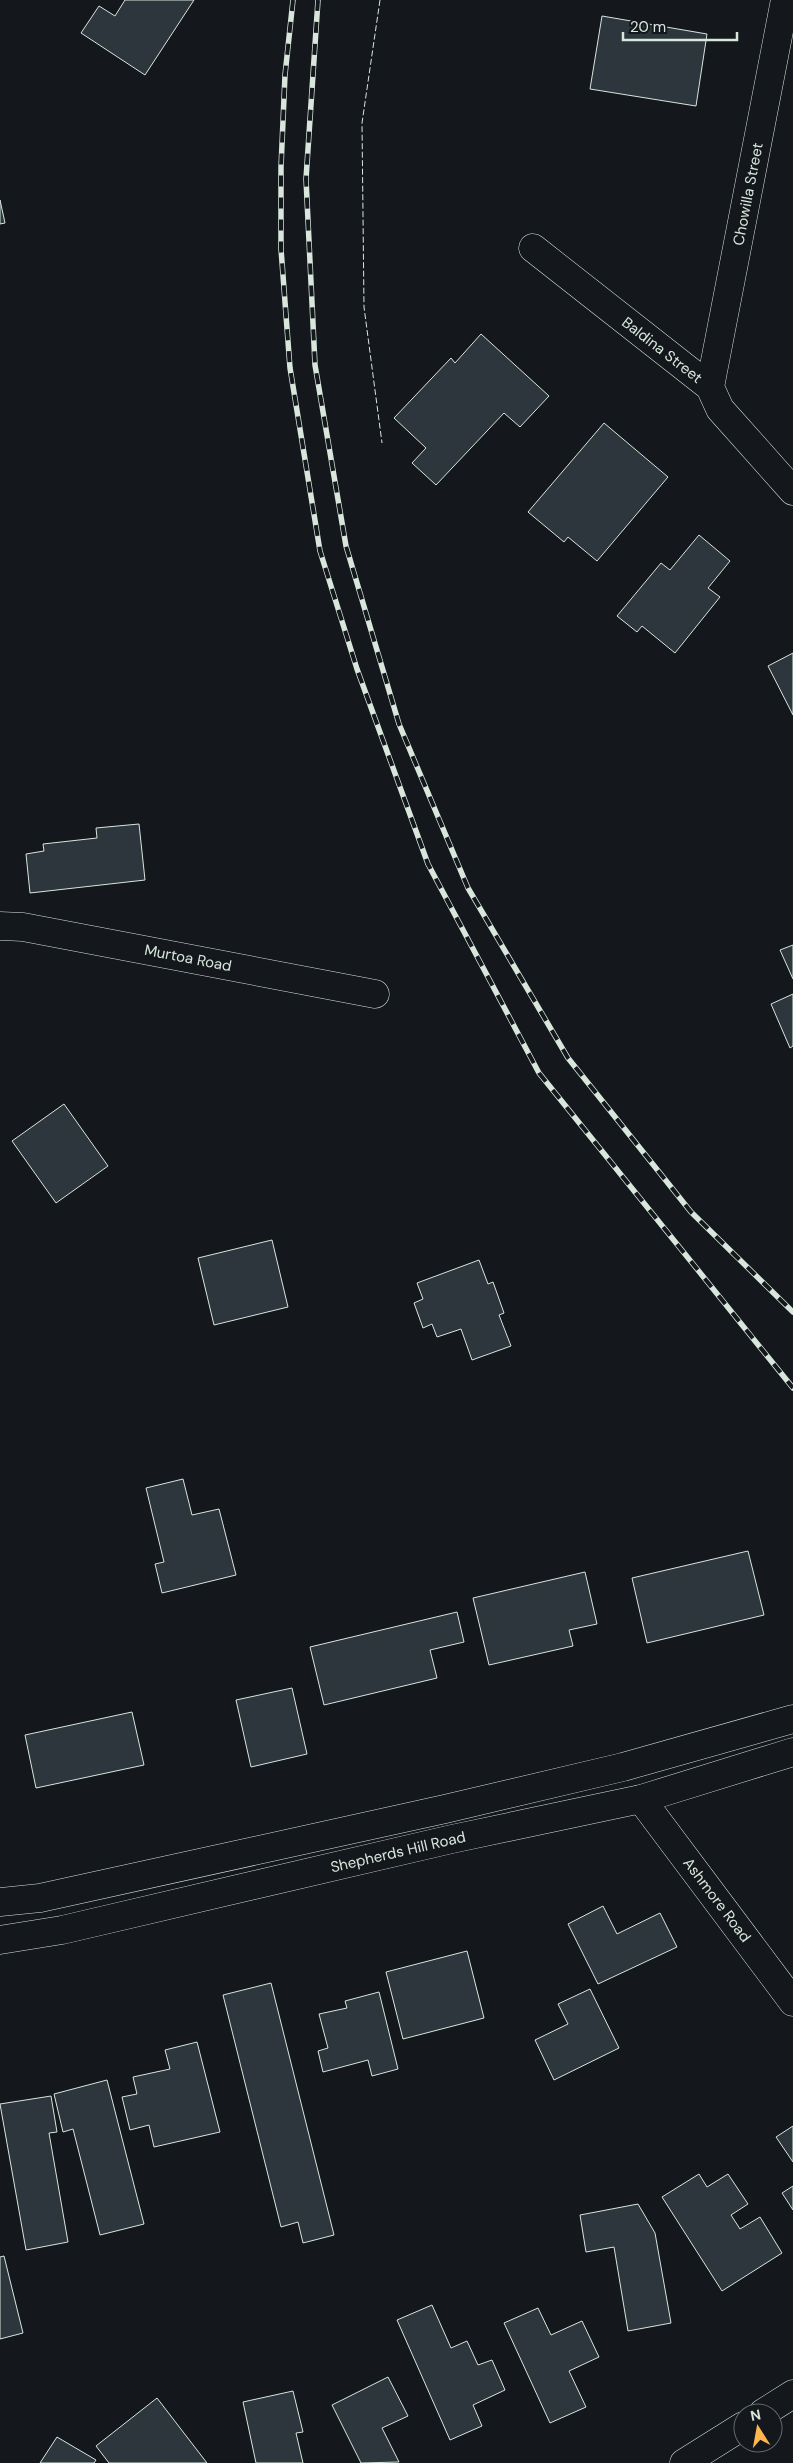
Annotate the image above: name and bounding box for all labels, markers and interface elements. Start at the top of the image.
scale bar [623,10,737,42]
text: 20 m [630,17,666,37]
street label: Chowilla Street [728,141,768,247]
street label: Baldina Street [618,312,706,388]
street label: Murtoa Road [143,940,233,976]
street label: Shepherds Hill Road [329,1827,467,1877]
street label: Ashmore Road [679,1854,755,1946]
north arrow [733,2403,783,2453]
text: N [749,2405,762,2425]

